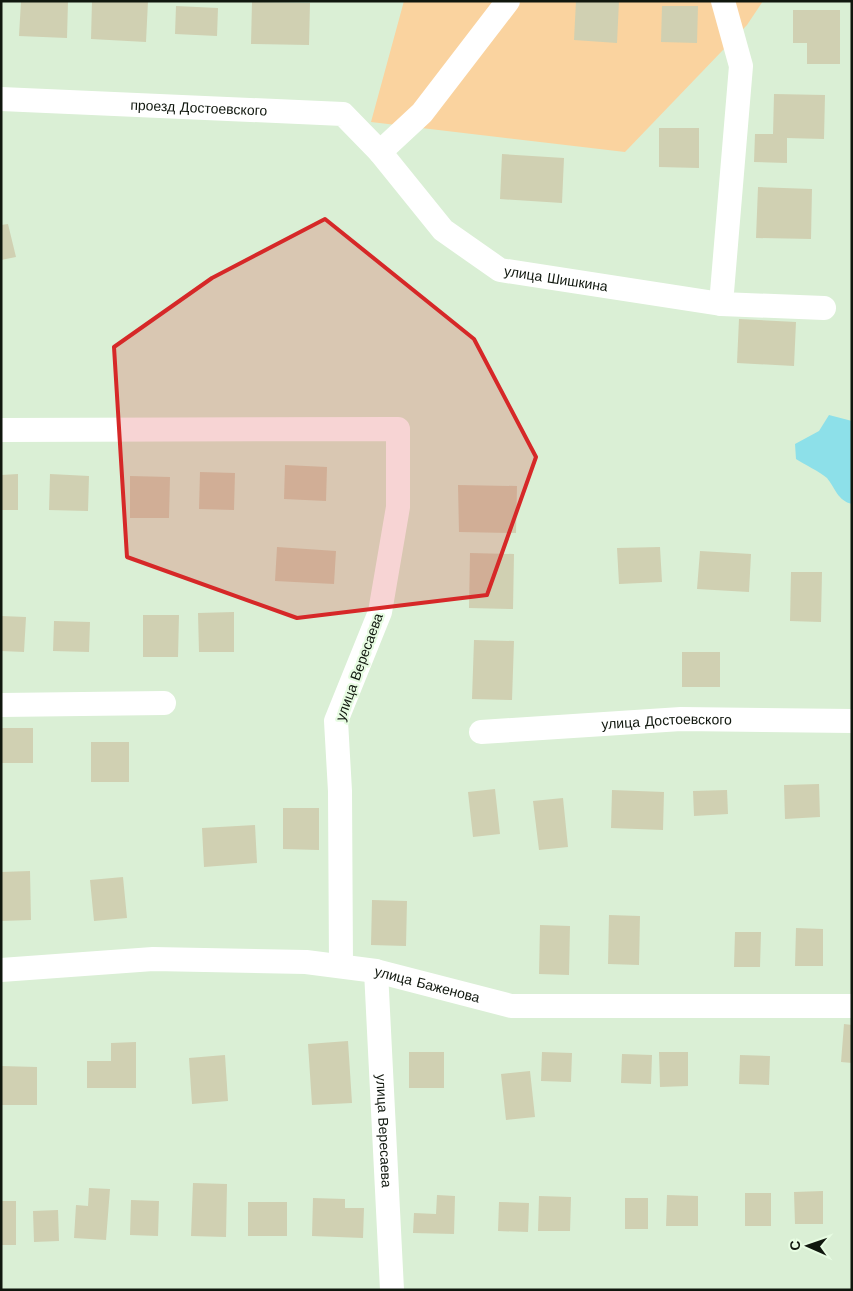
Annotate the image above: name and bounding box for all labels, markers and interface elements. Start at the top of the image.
street label: проезд Достоевского [130,97,268,119]
street label: улица Шишкина [503,263,609,295]
street label: улица Вересаева [332,611,386,723]
street label: улица Достоевского [601,711,732,732]
street label: улица Баженова [373,963,482,1006]
street label: улица Вересаева [373,1074,395,1188]
north arrow [783,1221,833,1271]
text: С [787,1240,803,1251]

